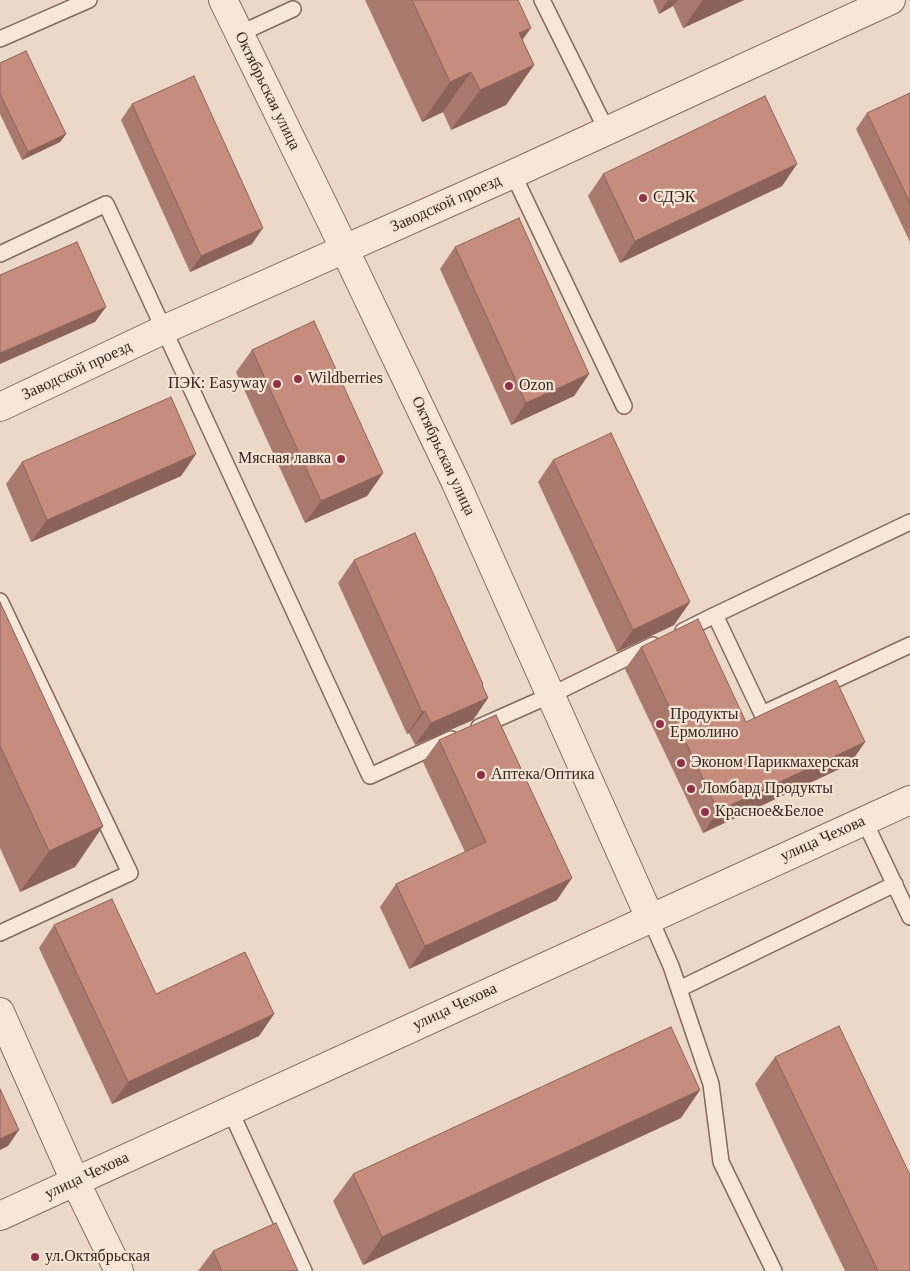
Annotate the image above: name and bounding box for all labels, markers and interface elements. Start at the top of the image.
street label: Октябрьская улица [230,29,304,153]
street label: Заводской проезд [388,171,504,237]
place label: СДЭК [653,188,695,208]
marker: СДЭК [637,192,649,204]
street label: Заводской проезд [19,337,135,405]
place label: Wildberries [308,369,383,389]
marker: Wildberries [292,373,304,385]
place label: ПЭК: Easyway [168,374,267,394]
place label: Ozon [519,376,554,396]
marker: ПЭК: Easyway [271,378,283,390]
marker: Ozon [503,380,515,392]
street label: Октябрьская улица [407,393,479,519]
place label: Мясная лавка [238,449,331,469]
marker: Мясная лавка [335,453,347,465]
place label: Продукты Ермолино [670,705,739,743]
marker: Продукты Ермолино [654,718,666,730]
place label: Эконом Парикмахерская [691,753,859,773]
marker: Эконом Парикмахерская [675,757,687,769]
place label: Аптека/Оптика [491,765,595,785]
marker: Аптека/Оптика [475,769,487,781]
place label: Ломбард Продукты [701,779,833,799]
marker: Ломбард Продукты [685,783,697,795]
place label: Красное&Белое [715,802,824,822]
marker: Красное&Белое [699,806,711,818]
street label: улица Чехова [778,812,868,866]
street label: улица Чехова [410,979,500,1035]
street label: улица Чехова [42,1148,132,1204]
place label: ул.Октябрьская [45,1247,150,1267]
marker: ул.Октябрьская [29,1251,41,1263]

